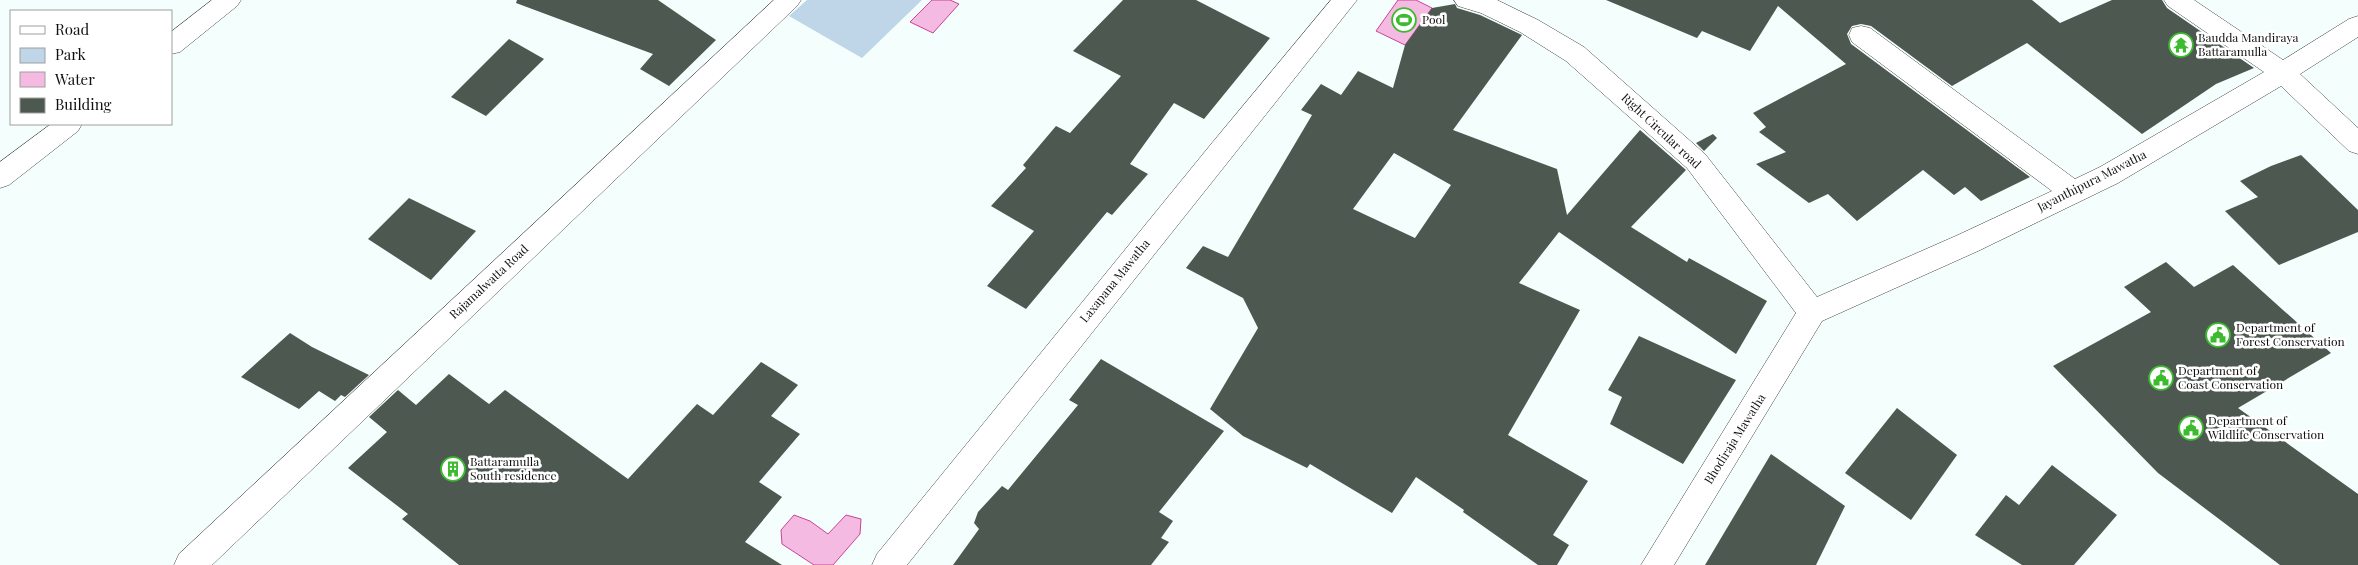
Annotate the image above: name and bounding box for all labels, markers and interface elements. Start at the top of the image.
sports icon: Pool [1391,7,1417,33]
legend [10,10,172,125]
place label: Pool [1422,11,1446,27]
text: Road [55,19,89,39]
place label: Baudda Mandiraya Battaramulla [2198,29,2298,59]
temple icon: Baudda Mandiraya Battaramulla [2168,32,2194,58]
text: Park [55,44,87,64]
text: Water [54,69,95,89]
street label: Right Circular road [1618,89,1705,171]
text: Building [55,94,112,114]
street label: Jayanthipura Mawatha [2033,146,2149,215]
street label: Laxapana Mawatha [1076,235,1153,325]
street label: Rajamalwatta Road [445,241,531,322]
place label: Department of Forest Conservation [2236,319,2345,349]
public building icon: Department of Forest Conservation [2205,322,2231,348]
place label: Department of Coast Conservation [2178,362,2283,392]
public building icon: Department of Coast Conservation [2148,365,2174,391]
street label: Bhodiraja Mawatha [1700,390,1768,487]
place label: Department of Wildlife Conservation [2207,412,2324,442]
public building icon: Department of Wildlife Conservation [2178,415,2204,441]
place label: Battaramulla South residence [470,453,557,483]
building icon: Battaramulla South residence [440,456,466,482]

